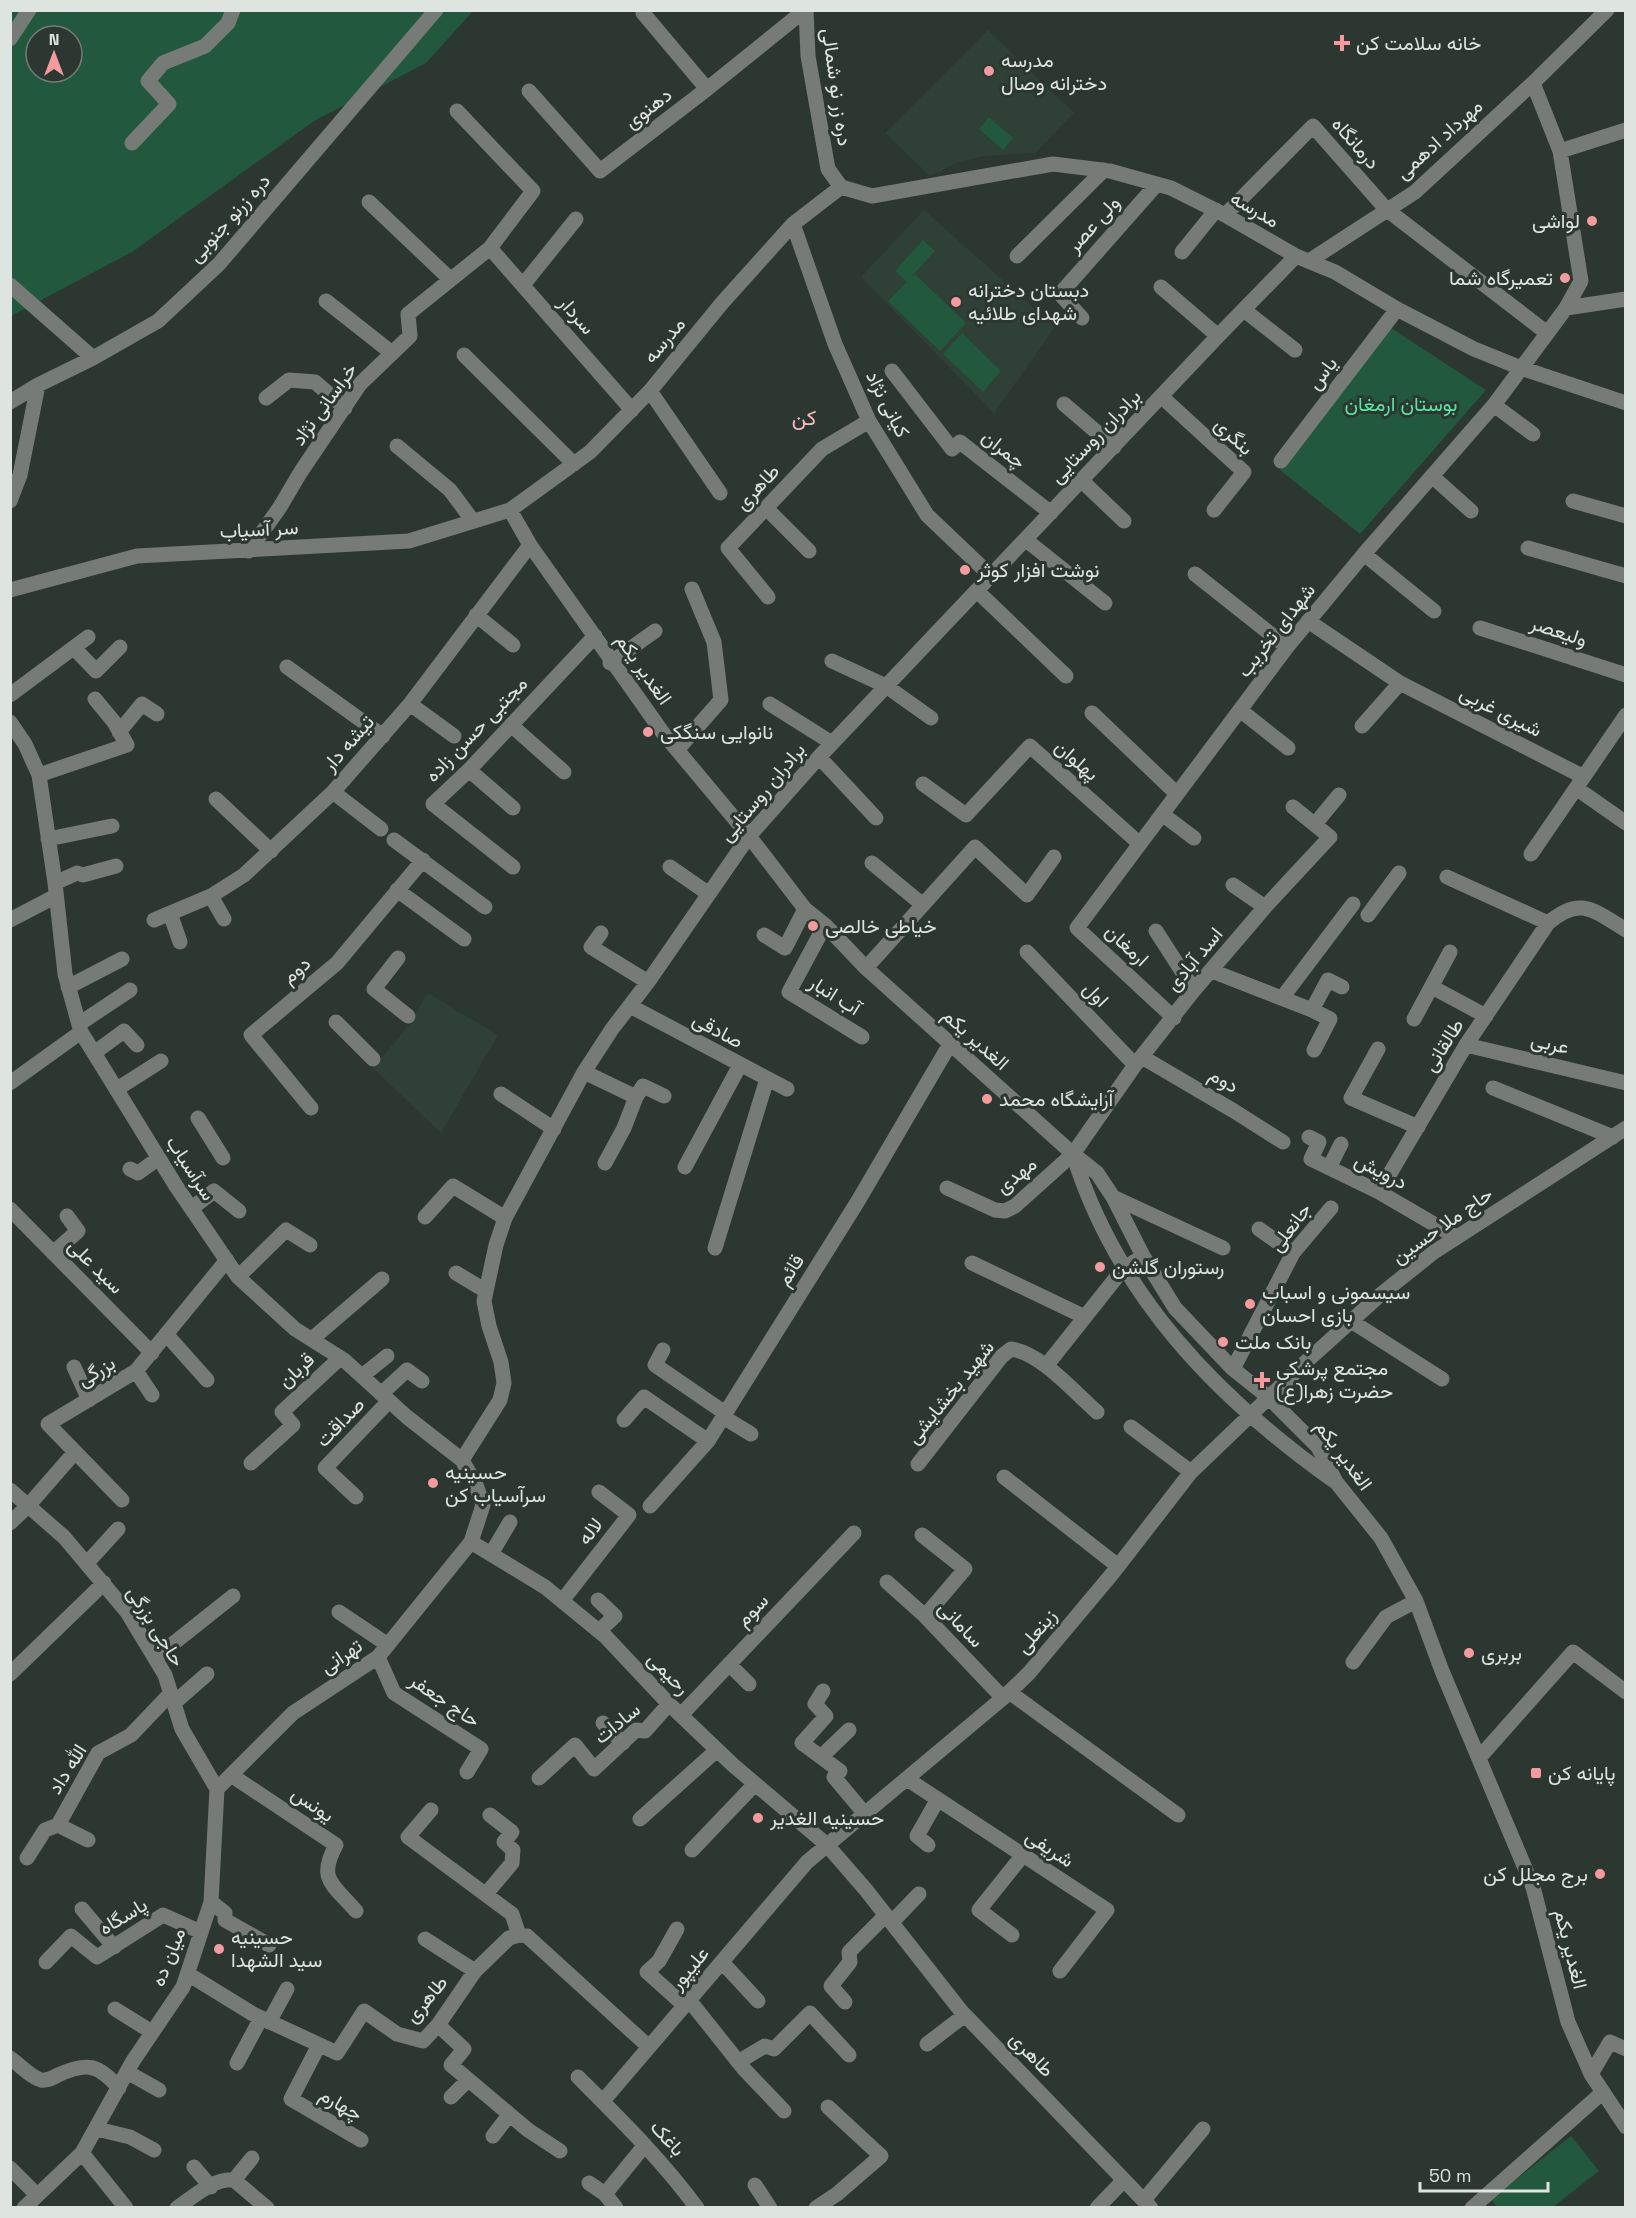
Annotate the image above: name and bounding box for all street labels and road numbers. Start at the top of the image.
street label: دره زر نو شمالی [816,26,858,148]
street label: دهنوی [619,82,677,134]
street label: مهرداد ادهمی [1390,93,1488,185]
street label: درمانگاه [1326,111,1386,175]
street label: دره زرنو جنوبی [182,168,276,268]
street label: مدرسه [1226,185,1284,233]
street label: ولی عصر [1060,190,1125,259]
street label: سردار [552,289,601,340]
street label: مدرسه [637,311,691,369]
street label: یاس [1301,351,1343,395]
street label: خراسانی نژاد [285,357,363,451]
street label: کیانی نژاد [860,366,916,442]
street label: برادران روستایی [1044,383,1146,489]
street label: بنگری [1209,411,1259,461]
street label: چمران [976,424,1031,475]
street label: طاهری [729,458,785,516]
street label: سر آسیاب [219,514,299,544]
street label: شهدای تخریب [1231,578,1321,682]
street label: ولیعصر [1526,609,1591,652]
street label: الغدیر یکم [610,628,678,710]
street label: مجتبی حسن زاده [419,671,533,787]
street label: شیری غربی [1455,679,1547,743]
street label: تیشه دار [316,709,380,778]
street label: پهلوان [1049,734,1105,787]
street label: برادران روستایی [713,737,811,847]
street label: ارمغان [1100,918,1154,972]
street label: اسد آبادی [1160,922,1228,996]
street label: دوم [276,950,316,990]
street label: آب انبار [803,968,867,1022]
street label: اول [1078,976,1114,1012]
street label: الغدیر یکم [937,1002,1015,1076]
street label: صادقی [688,1006,748,1054]
street label: طالقانی [1417,1014,1469,1076]
street label: عربی [1528,1026,1572,1060]
street label: دوم [1204,1061,1244,1099]
street label: سرآسیاب [160,1131,222,1205]
street label: درویش [1350,1147,1412,1195]
street label: مهدی [990,1151,1042,1199]
street label: حاج ملا حسین [1386,1181,1498,1270]
street label: جانعلی [1263,1197,1317,1257]
street label: سید علی [63,1233,129,1299]
street label: قائم [770,1249,810,1291]
street label: شهید بخشایشی [900,1335,1000,1449]
street label: قربان [272,1346,320,1394]
street label: بزرگی [72,1350,120,1392]
street label: صداقت [310,1391,370,1453]
street label: الغدیر یکم [1310,1414,1378,1496]
street label: لاله [571,1512,609,1550]
street label: حاجی بزرگی [121,1581,191,1671]
street label: سوم [730,1588,774,1632]
street label: سامانی [932,1595,990,1653]
street label: زینعلی [1010,1603,1062,1659]
street label: تهرانی [315,1632,367,1680]
street label: رحیمی [642,1646,696,1700]
street label: حاج جعفر [403,1666,485,1734]
street label: سادات [588,1696,646,1750]
street label: الله داد [42,1739,92,1799]
street label: یونس [286,1780,340,1828]
street label: شریفی [1021,1823,1079,1873]
street label: پاسگاه [94,1891,153,1941]
street label: الغدیر یکم [1549,1906,1593,1992]
street label: میان ده [145,1924,191,1990]
street label: علیپور [663,1941,715,1996]
street label: طاهری [399,1970,453,2028]
street label: طاهری [1004,2026,1060,2082]
street label: چهارم [314,2081,367,2128]
street label: باغک [645,2114,691,2162]

